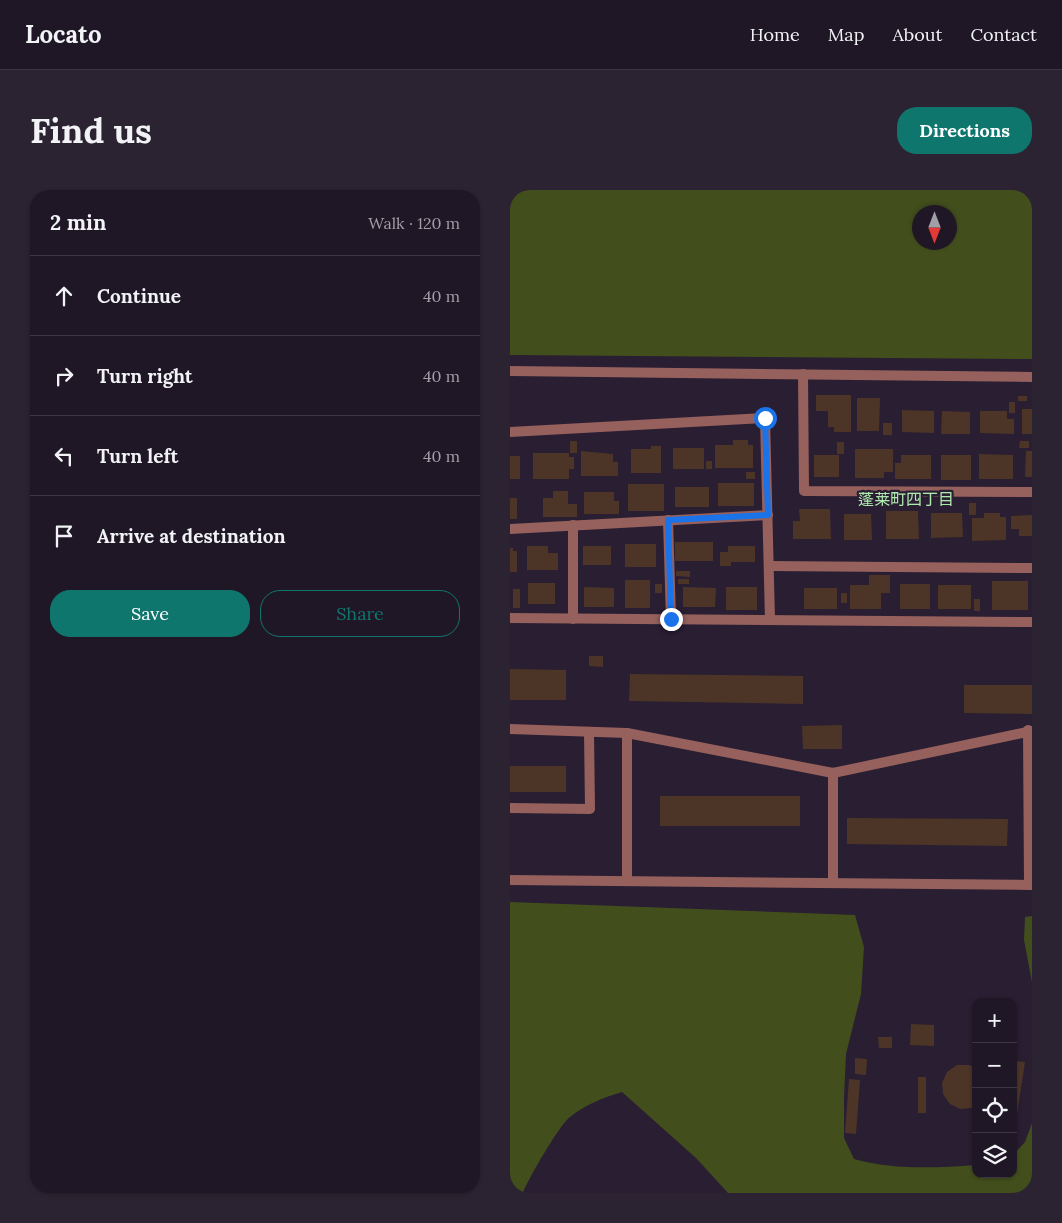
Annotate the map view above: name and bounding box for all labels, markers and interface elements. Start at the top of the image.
text: Locato [25,19,102,50]
text: Home [750,23,800,46]
text: Map [828,23,864,46]
text: About [892,23,942,46]
text: Contact [970,23,1037,46]
button: Directions [897,107,1032,154]
text: Find us [30,108,152,153]
north arrow [912,205,957,250]
text: 2 min [50,209,106,236]
text: Walk · 120 m [368,213,460,233]
icon: ahead [50,282,78,310]
text: Continue [97,284,181,308]
text: 40 m [423,286,460,306]
icon: right [50,362,78,390]
text: Turn right [97,364,193,388]
text: 40 m [423,366,460,386]
route start [754,407,777,430]
icon: left [50,442,78,470]
text: Turn left [97,444,178,468]
text: 40 m [423,446,460,466]
district label: 蓬莱町四丁目 [858,489,954,509]
icon: arrive [50,522,78,550]
text: Arrive at destination [97,524,286,548]
button: Save [50,590,250,637]
button: Share [260,590,460,637]
route end [660,608,683,631]
map controls [972,998,1017,1178]
button: + [972,998,1017,1043]
button: − [972,1043,1017,1088]
button: locate [972,1088,1017,1133]
button: layers [972,1133,1017,1178]

